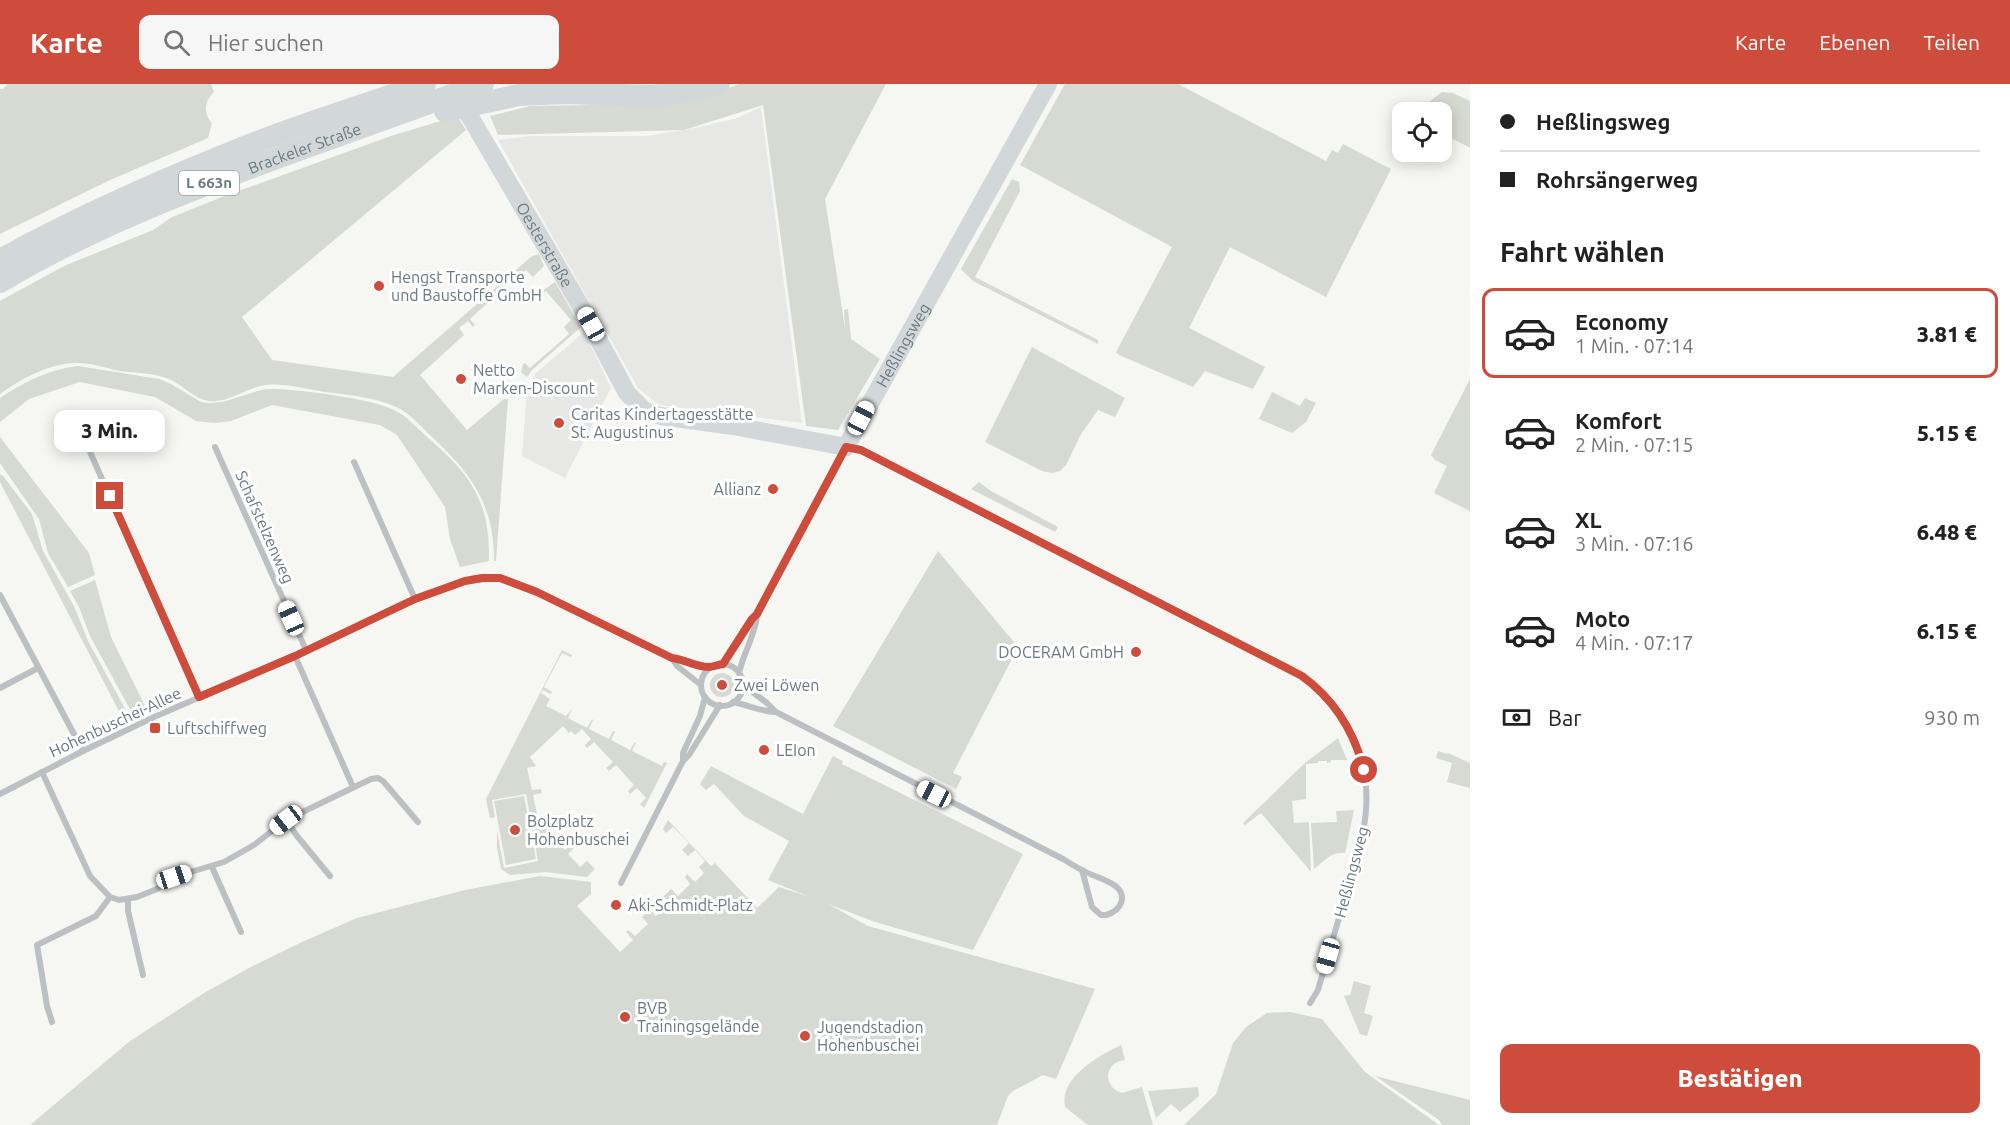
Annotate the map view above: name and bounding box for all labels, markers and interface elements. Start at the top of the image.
search box [139,15,559,69]
icon: search [160,26,193,59]
text: Karte [30,27,103,58]
text: Hier suchen [208,30,324,55]
text: Karte [1735,30,1786,54]
text: Ebenen [1819,30,1891,54]
text: Teilen [1924,30,1980,54]
map controls [1392,102,1452,162]
button: locate [1392,102,1452,162]
text: Heßlingsweg [1536,109,1670,134]
street label: Brackeler Straße [245,119,363,177]
text: Rohrsängerweg [1536,167,1698,192]
road number: L 663n [179,171,239,195]
street label: Oesterstraße [513,199,577,291]
text: Fahrt wählen [1500,237,1665,267]
place label: Hengst Transporte und Baustoffe GmbH [391,268,542,304]
marker: Hengst Transporte und Baustoffe GmbH [372,279,386,293]
street label: Heßlingsweg [872,300,933,390]
car [574,304,608,344]
icon: car [1503,306,1557,360]
text: Economy [1575,309,1668,334]
text: 3.81 € [1917,321,1977,346]
text: 1 Min. · 07:14 [1575,334,1694,357]
place label: Netto Marken-Discount [473,361,596,397]
marker: Netto Marken-Discount [454,372,468,386]
car [845,398,877,438]
place label: Caritas Kindertagesstätte St. Augustinus [571,405,754,441]
icon: car [1503,405,1557,459]
text: Komfort [1575,408,1662,433]
callout: 3 Min. [54,409,166,451]
marker: Caritas Kindertagesstätte St. Augustinus [552,416,566,430]
text: 3 Min. [81,419,138,442]
text: 5.15 € [1917,420,1977,445]
text: 2 Min. · 07:15 [1575,433,1694,456]
street label: Schafstelzenweg [232,468,298,586]
place label: Allianz [714,480,761,498]
route end [96,482,123,509]
marker: Allianz [766,482,780,496]
icon: car [1503,504,1557,558]
text: XL [1575,507,1602,532]
text: 6.48 € [1917,519,1977,544]
text: 3 Min. · 07:16 [1575,532,1694,555]
car [275,598,307,638]
icon: car [1503,603,1557,657]
text: Moto [1575,606,1630,631]
text: 6.15 € [1917,618,1977,643]
text: 4 Min. · 07:17 [1575,631,1694,654]
place label: DOCERAM GmbH [998,643,1124,661]
marker: DOCERAM GmbH [1129,645,1143,659]
place label: Zwei Löwen [734,676,820,694]
marker: Zwei Löwen [715,678,729,692]
street label: Hohenbuschei-Allee [46,684,184,760]
icon: cash [1500,701,1533,734]
text: Bar [1548,705,1582,730]
text: 930 m [1924,706,1980,729]
place label: Luftschiffweg [167,719,267,737]
marker: Luftschiffweg [148,721,162,735]
place label: LEIon [776,741,816,759]
marker: LEIon [757,743,771,757]
route start [1350,756,1377,783]
car [914,778,954,810]
car [266,802,306,838]
place label: Bolzplatz Hohenbuschei [527,812,629,848]
marker: Bolzplatz Hohenbuschei [508,823,522,837]
street label: Heßlingsweg [1330,825,1372,919]
car [154,863,194,891]
place label: Aki-Schmidt-Platz [628,896,753,914]
marker: Aki-Schmidt-Platz [609,898,623,912]
car [1314,936,1342,976]
place label: BVB Trainingsgelände [637,999,760,1035]
marker: BVB Trainingsgelände [618,1010,632,1024]
place label: Jugendstadion Hohenbuschei [817,1018,924,1054]
marker: Jugendstadion Hohenbuschei [798,1029,812,1043]
button: Bestätigen [1500,1044,1980,1113]

